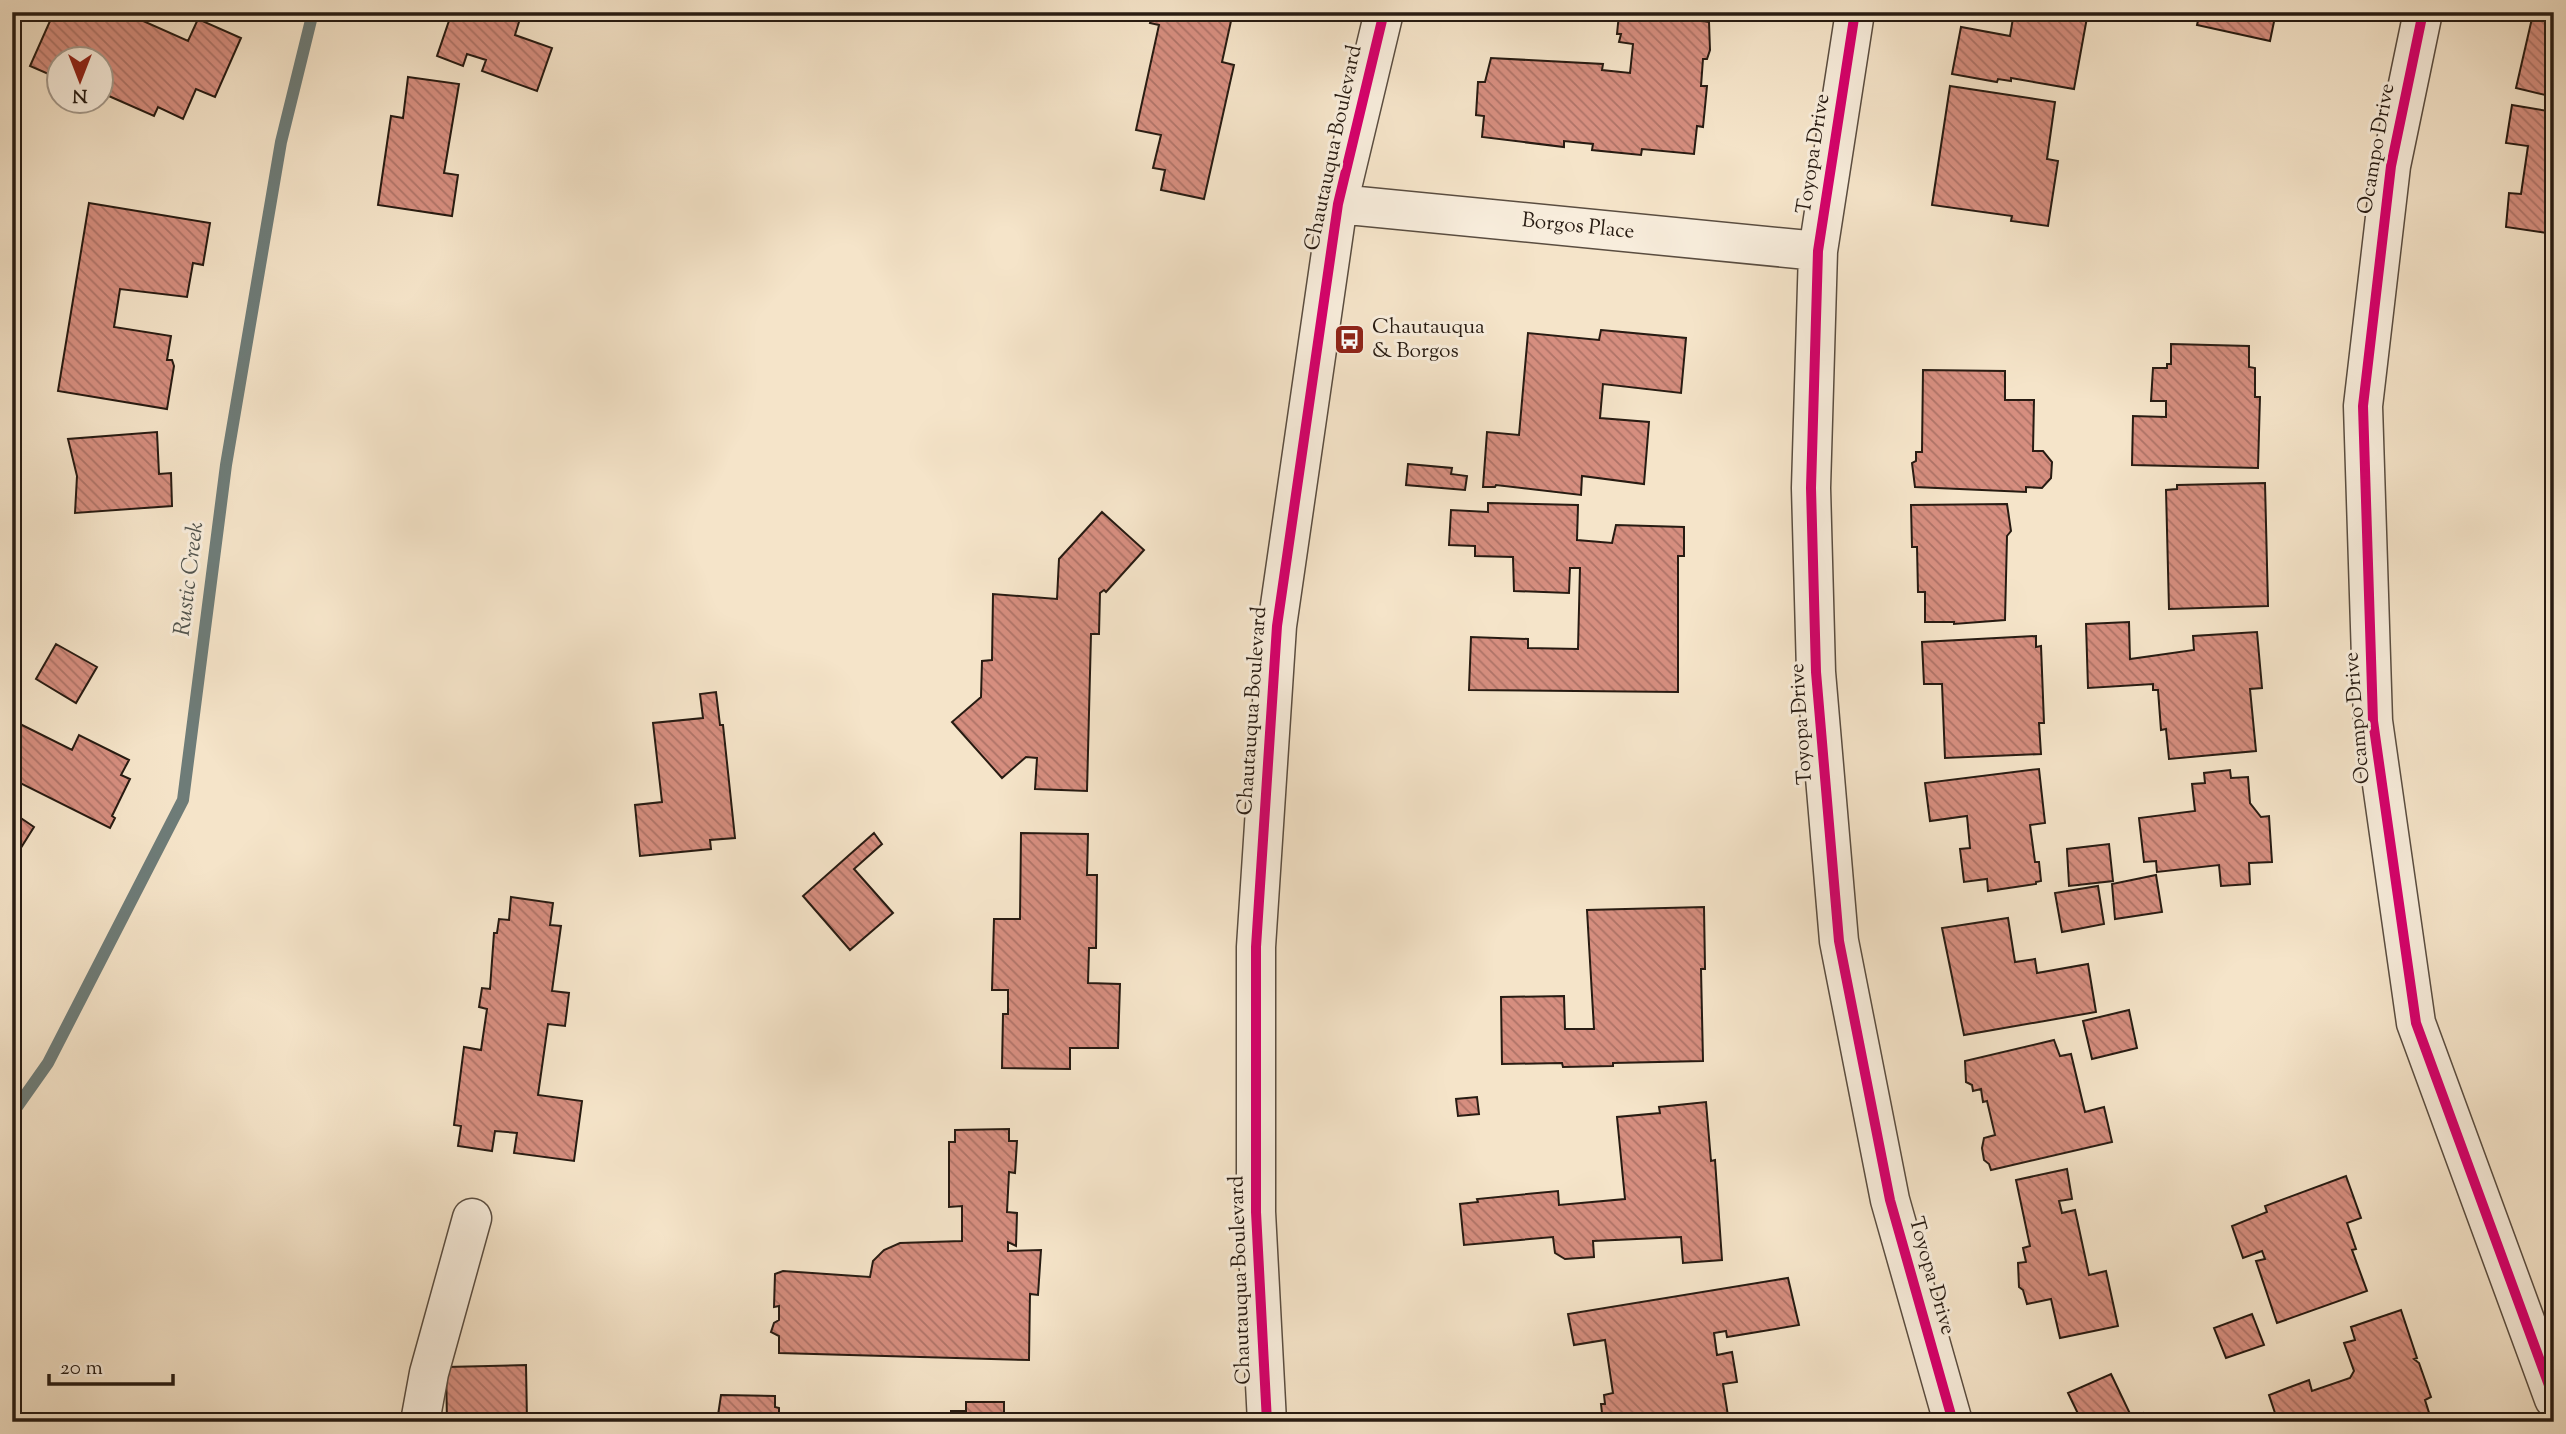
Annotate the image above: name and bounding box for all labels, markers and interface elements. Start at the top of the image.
street label: Chautauqua Boulevard [1298,42,1370,253]
north arrow [46,46,116,116]
text: N [72,81,88,108]
street label: Ocampo Drive [2351,81,2403,217]
street label: Toyopa Drive [1790,92,1838,216]
street label: Borgos Place [1520,206,1636,248]
place label: Chautauqua & Borgos [1372,313,1485,367]
bus stop icon: Chautauqua & Borgos [1332,323,1366,357]
water label: Rustic Creek [167,520,213,638]
street label: Chautauqua Boulevard [1231,605,1275,816]
street label: Ocampo Drive [2337,651,2379,785]
street label: Toyopa Drive [1783,662,1821,786]
street label: Chautauqua Boulevard [1222,1175,1260,1385]
street label: Toyopa Drive [1900,1213,1962,1339]
scale bar [49,1343,173,1387]
text: 20 m [60,1354,103,1384]

